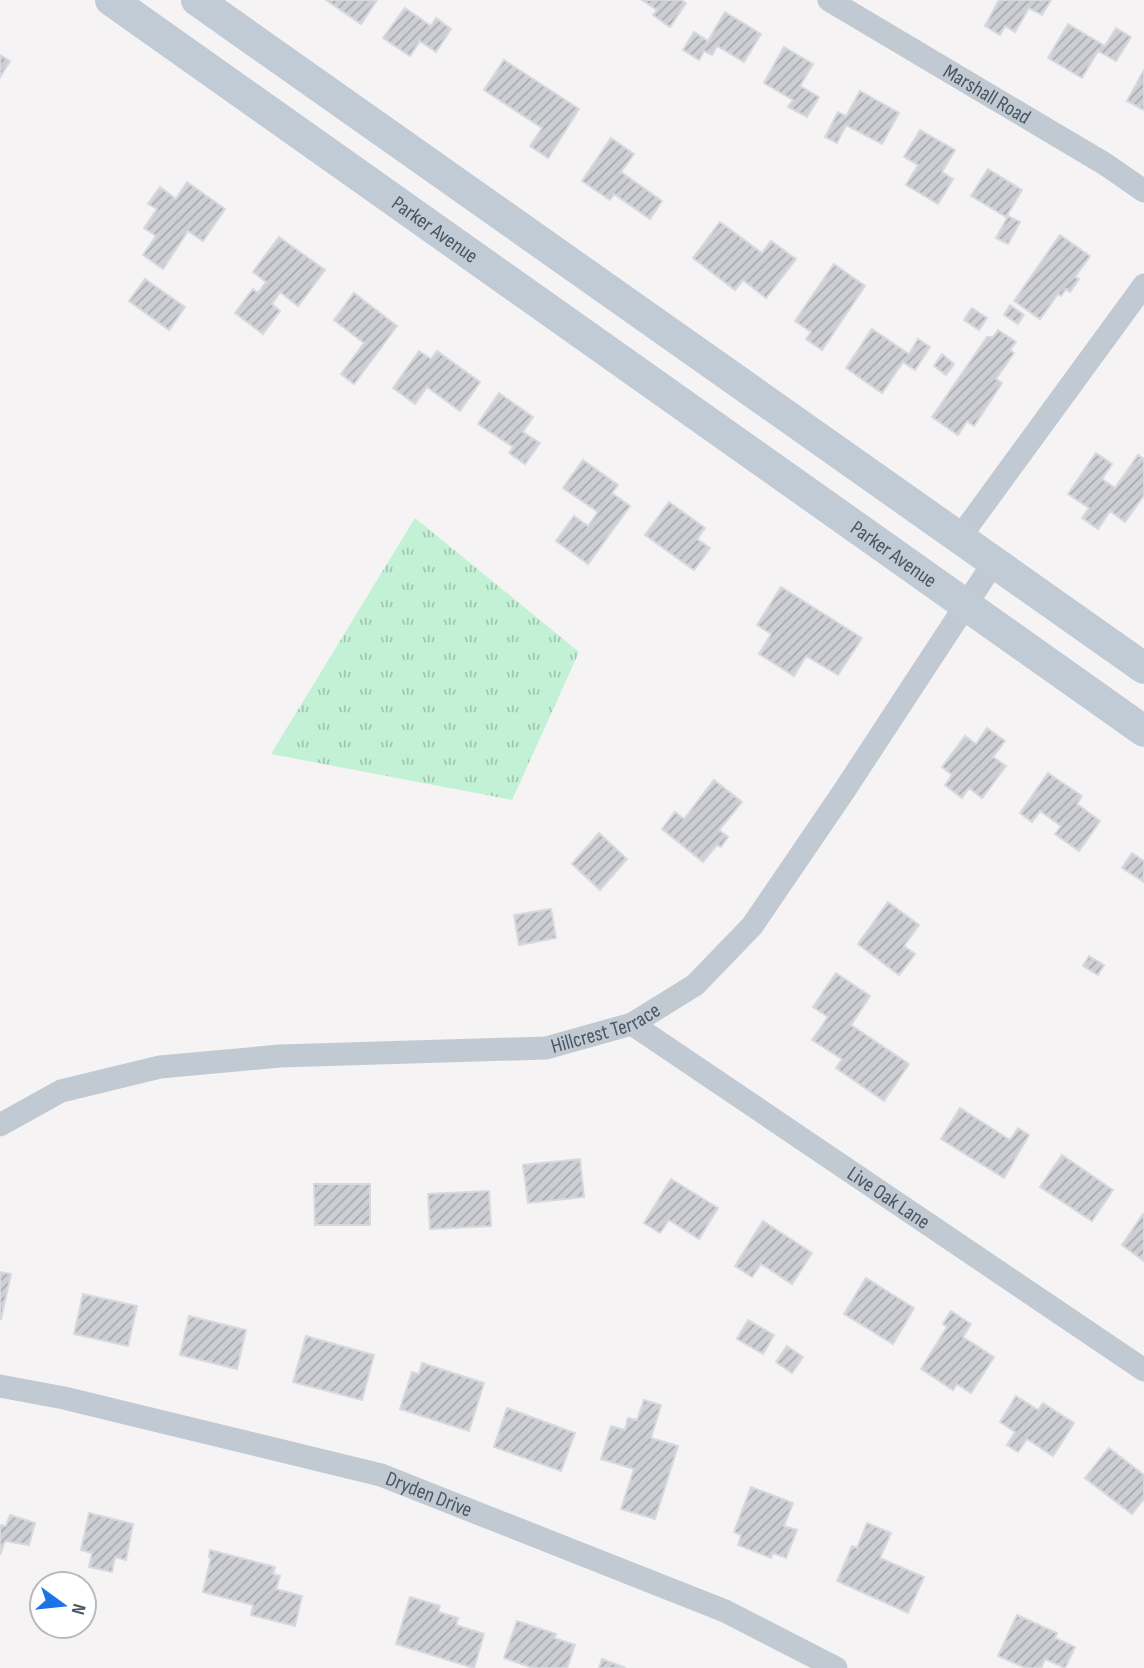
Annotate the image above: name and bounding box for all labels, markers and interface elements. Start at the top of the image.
street label: Marshall Road [939,58,1035,130]
street label: Parker Avenue [387,190,483,268]
street label: Parker Avenue [846,515,942,593]
street label: Hillcrest Terrace [548,997,665,1059]
street label: Live Oak Lane [843,1161,935,1234]
street label: Dryden Drive [382,1466,476,1522]
north arrow [28,1570,98,1640]
text: N [66,1601,90,1617]

